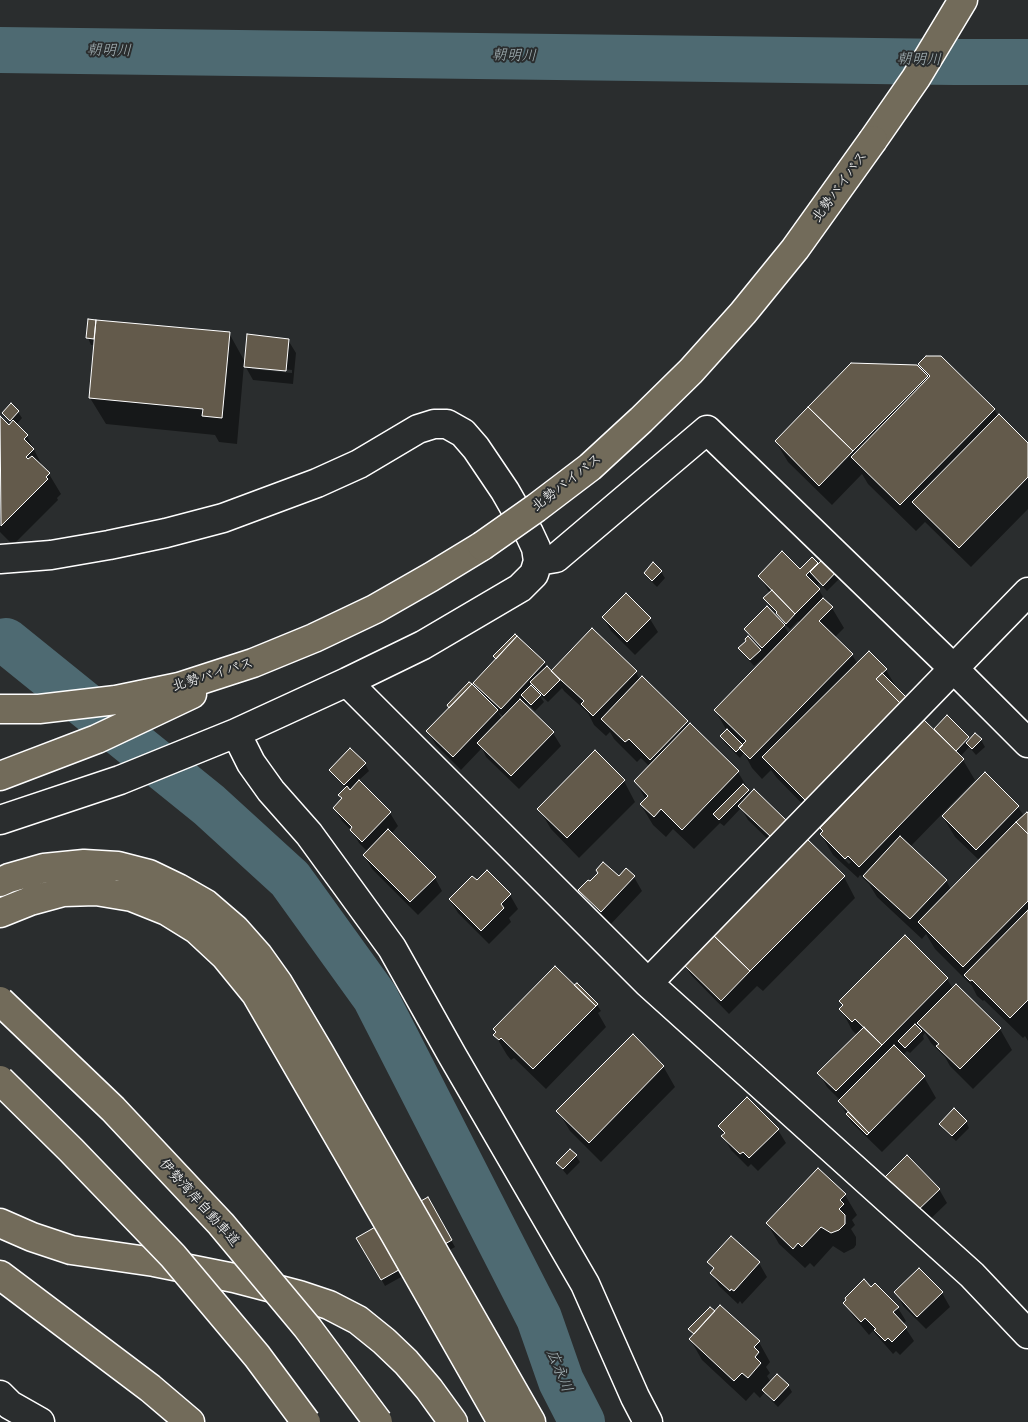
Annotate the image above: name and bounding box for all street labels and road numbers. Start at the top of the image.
street label: 北勢バイパス [809,148,871,226]
street label: 北勢バイパス [529,451,605,515]
street label: 北勢バイパス [170,655,256,695]
street label: 伊勢湾岸自動車道 [155,1156,243,1250]

